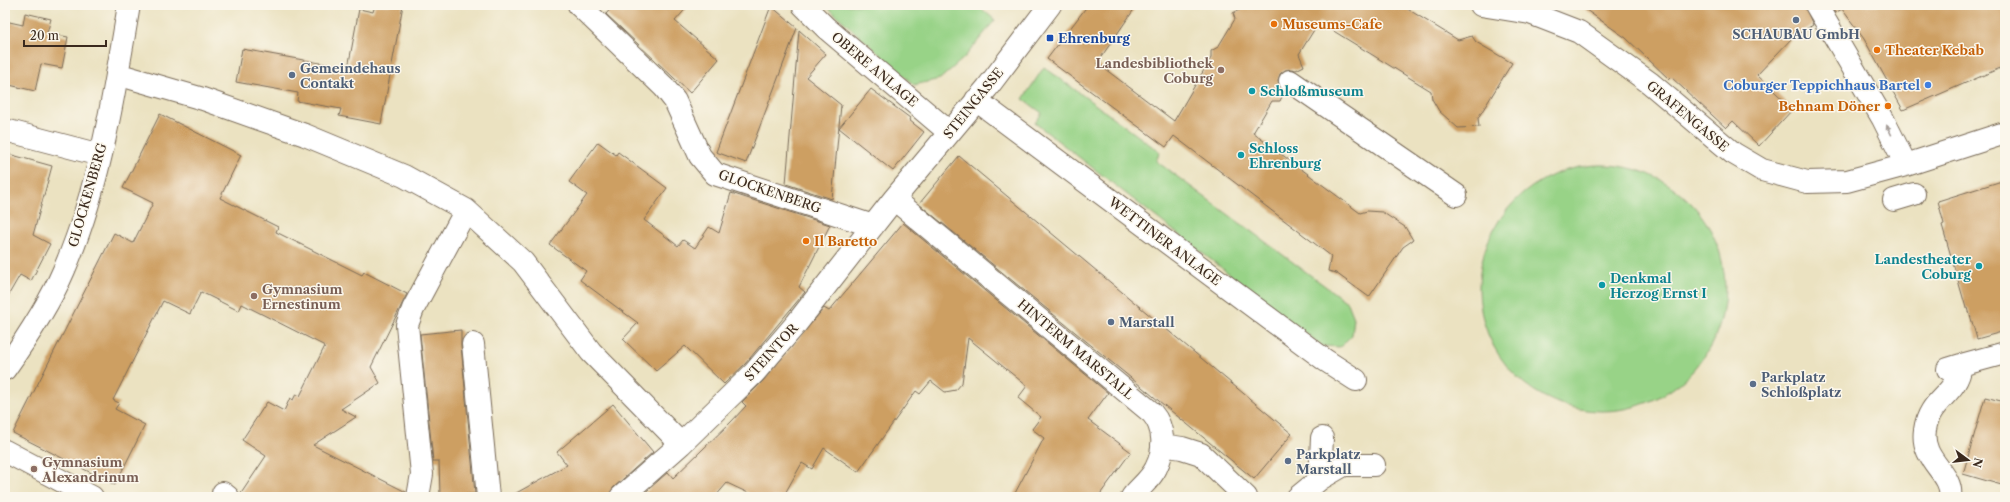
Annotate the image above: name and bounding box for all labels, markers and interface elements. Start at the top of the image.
marker: SCHAUBAU GmbH [1791,15,1801,25]
place label: Museums-Cafe [1282,16,1383,32]
marker: Museums-Cafe [1269,19,1279,29]
scale bar [24,22,106,48]
place label: SCHAUBAU GmbH [1732,26,1860,42]
text: 20 m [30,28,59,43]
street label: OBERE ANLAGE [829,28,921,110]
place label: Ehrenburg [1058,30,1131,46]
marker: Ehrenburg [1045,33,1055,43]
place label: Theater Kebab [1885,42,1984,58]
marker: Theater Kebab [1872,45,1882,55]
place label: Landesbibliothek Coburg [1096,55,1213,86]
place label: Gemeindehaus Contakt [300,60,401,91]
street label: STEINGASSE [940,64,1006,142]
marker: Landesbibliothek Coburg [1216,65,1226,75]
marker: Gemeindehaus Contakt [287,70,297,80]
street label: GRAFENGASSE [1644,77,1732,155]
place label: Coburger Teppichhaus Bartel [1723,77,1920,93]
marker: Coburger Teppichhaus Bartel [1923,80,1933,90]
place label: Schloßmuseum [1260,83,1364,99]
marker: Schloßmuseum [1247,86,1257,96]
place label: Behnam Döner [1778,98,1881,114]
marker: Behnam Döner [1883,101,1893,111]
one-way arrow [1886,125,1892,136]
place label: Schloss Ehrenburg [1249,140,1322,171]
street label: GLOCKENBERG [64,141,110,249]
marker: Schloss Ehrenburg [1236,150,1246,160]
street label: GLOCKENBERG [717,166,824,216]
street label: WETTINER ANLAGE [1105,193,1224,289]
place label: Il Baretto [814,233,877,249]
marker: Il Baretto [801,236,811,246]
place label: Landestheater Coburg [1874,251,1972,282]
marker: Landestheater Coburg [1974,261,1984,271]
place label: Denkmal Herzog Ernst I [1610,270,1707,301]
marker: Denkmal Herzog Ernst I [1597,280,1607,290]
place label: Gymnasium Ernestinum [262,281,343,312]
marker: Gymnasium Ernestinum [249,291,259,301]
street label: HINTERM MARSTALL [1015,296,1138,403]
place label: Marstall [1119,314,1175,330]
marker: Marstall [1106,317,1116,327]
street label: STEINTOR [741,319,802,384]
place label: Parkplatz Schloßplatz [1761,369,1841,400]
marker: Parkplatz Schloßplatz [1748,379,1758,389]
north arrow [1948,440,1988,480]
place label: Parkplatz Marstall [1296,446,1360,477]
place label: Gymnasium Alexandrinum [41,454,139,485]
marker: Parkplatz Marstall [1283,456,1293,466]
text: N [1970,456,1986,469]
marker: Gymnasium Alexandrinum [29,464,39,474]

